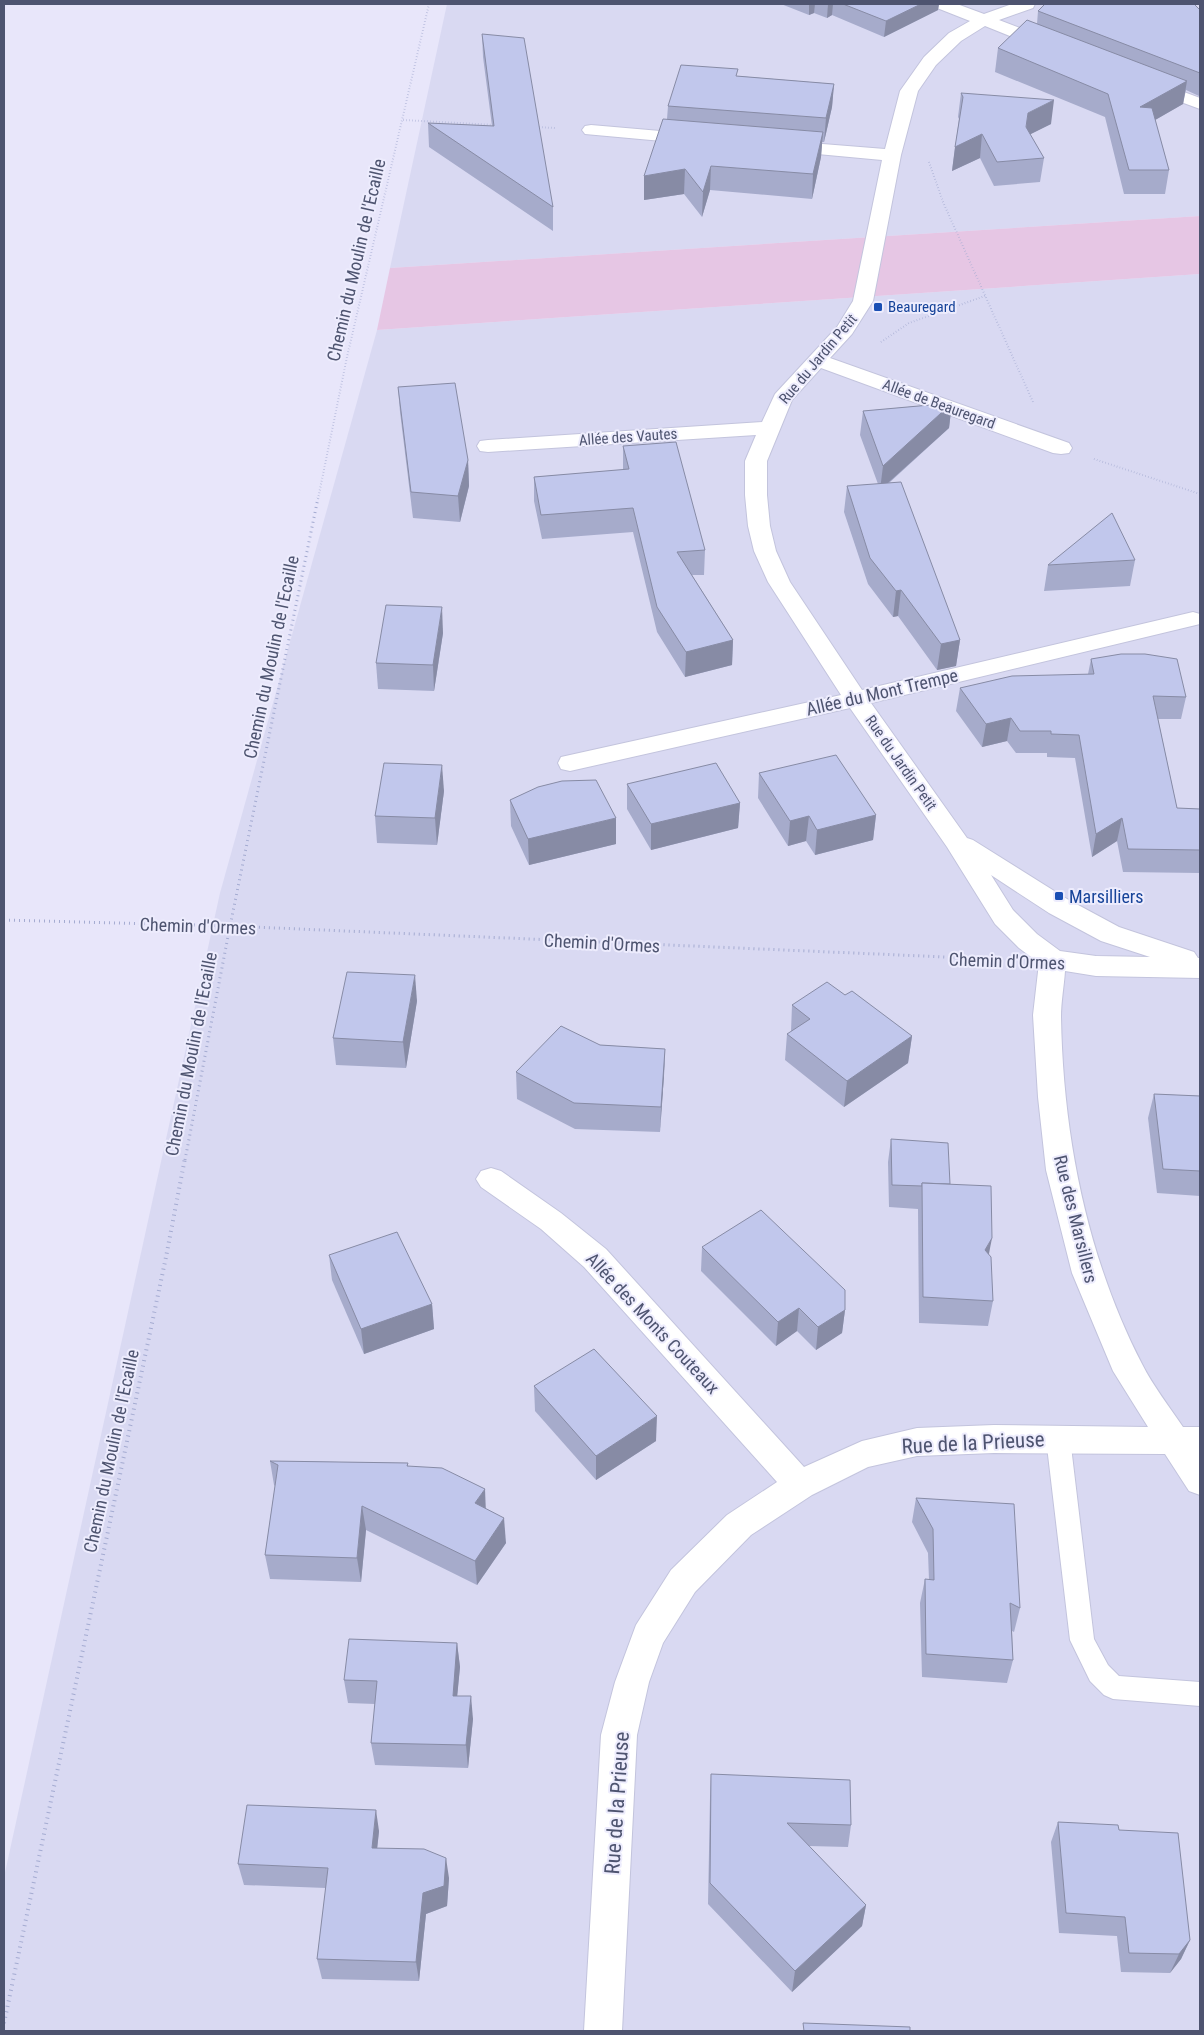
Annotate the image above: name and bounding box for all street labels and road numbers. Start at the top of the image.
street label: Chemin du Moulin de l'Ecaille [322,157,390,363]
street label: Rue du Jardin Petit [775,310,861,408]
street label: Allée de Beauregard [880,375,998,433]
street label: Allée des Vautes [578,425,678,449]
street label: Chemin du Moulin de l'Ecaille [239,553,303,761]
street label: Allée du Mont Trempe [804,664,960,720]
street label: Rue du Jardin Petit [862,712,940,814]
street label: Chemin d'Ormes [139,913,257,939]
street label: Chemin d'Ormes [543,929,661,957]
street label: Chemin d'Ormes [948,948,1066,974]
street label: Chemin du Moulin de l'Ecaille [161,950,221,1158]
street label: Rue des Marsillers [1050,1153,1102,1285]
street label: Allée des Monts Couteaux [582,1248,724,1398]
street label: Chemin du Moulin de l'Ecaille [79,1347,143,1555]
street label: Rue de la Prieuse [901,1427,1045,1459]
street label: Rue de la Prieuse [600,1731,634,1875]

